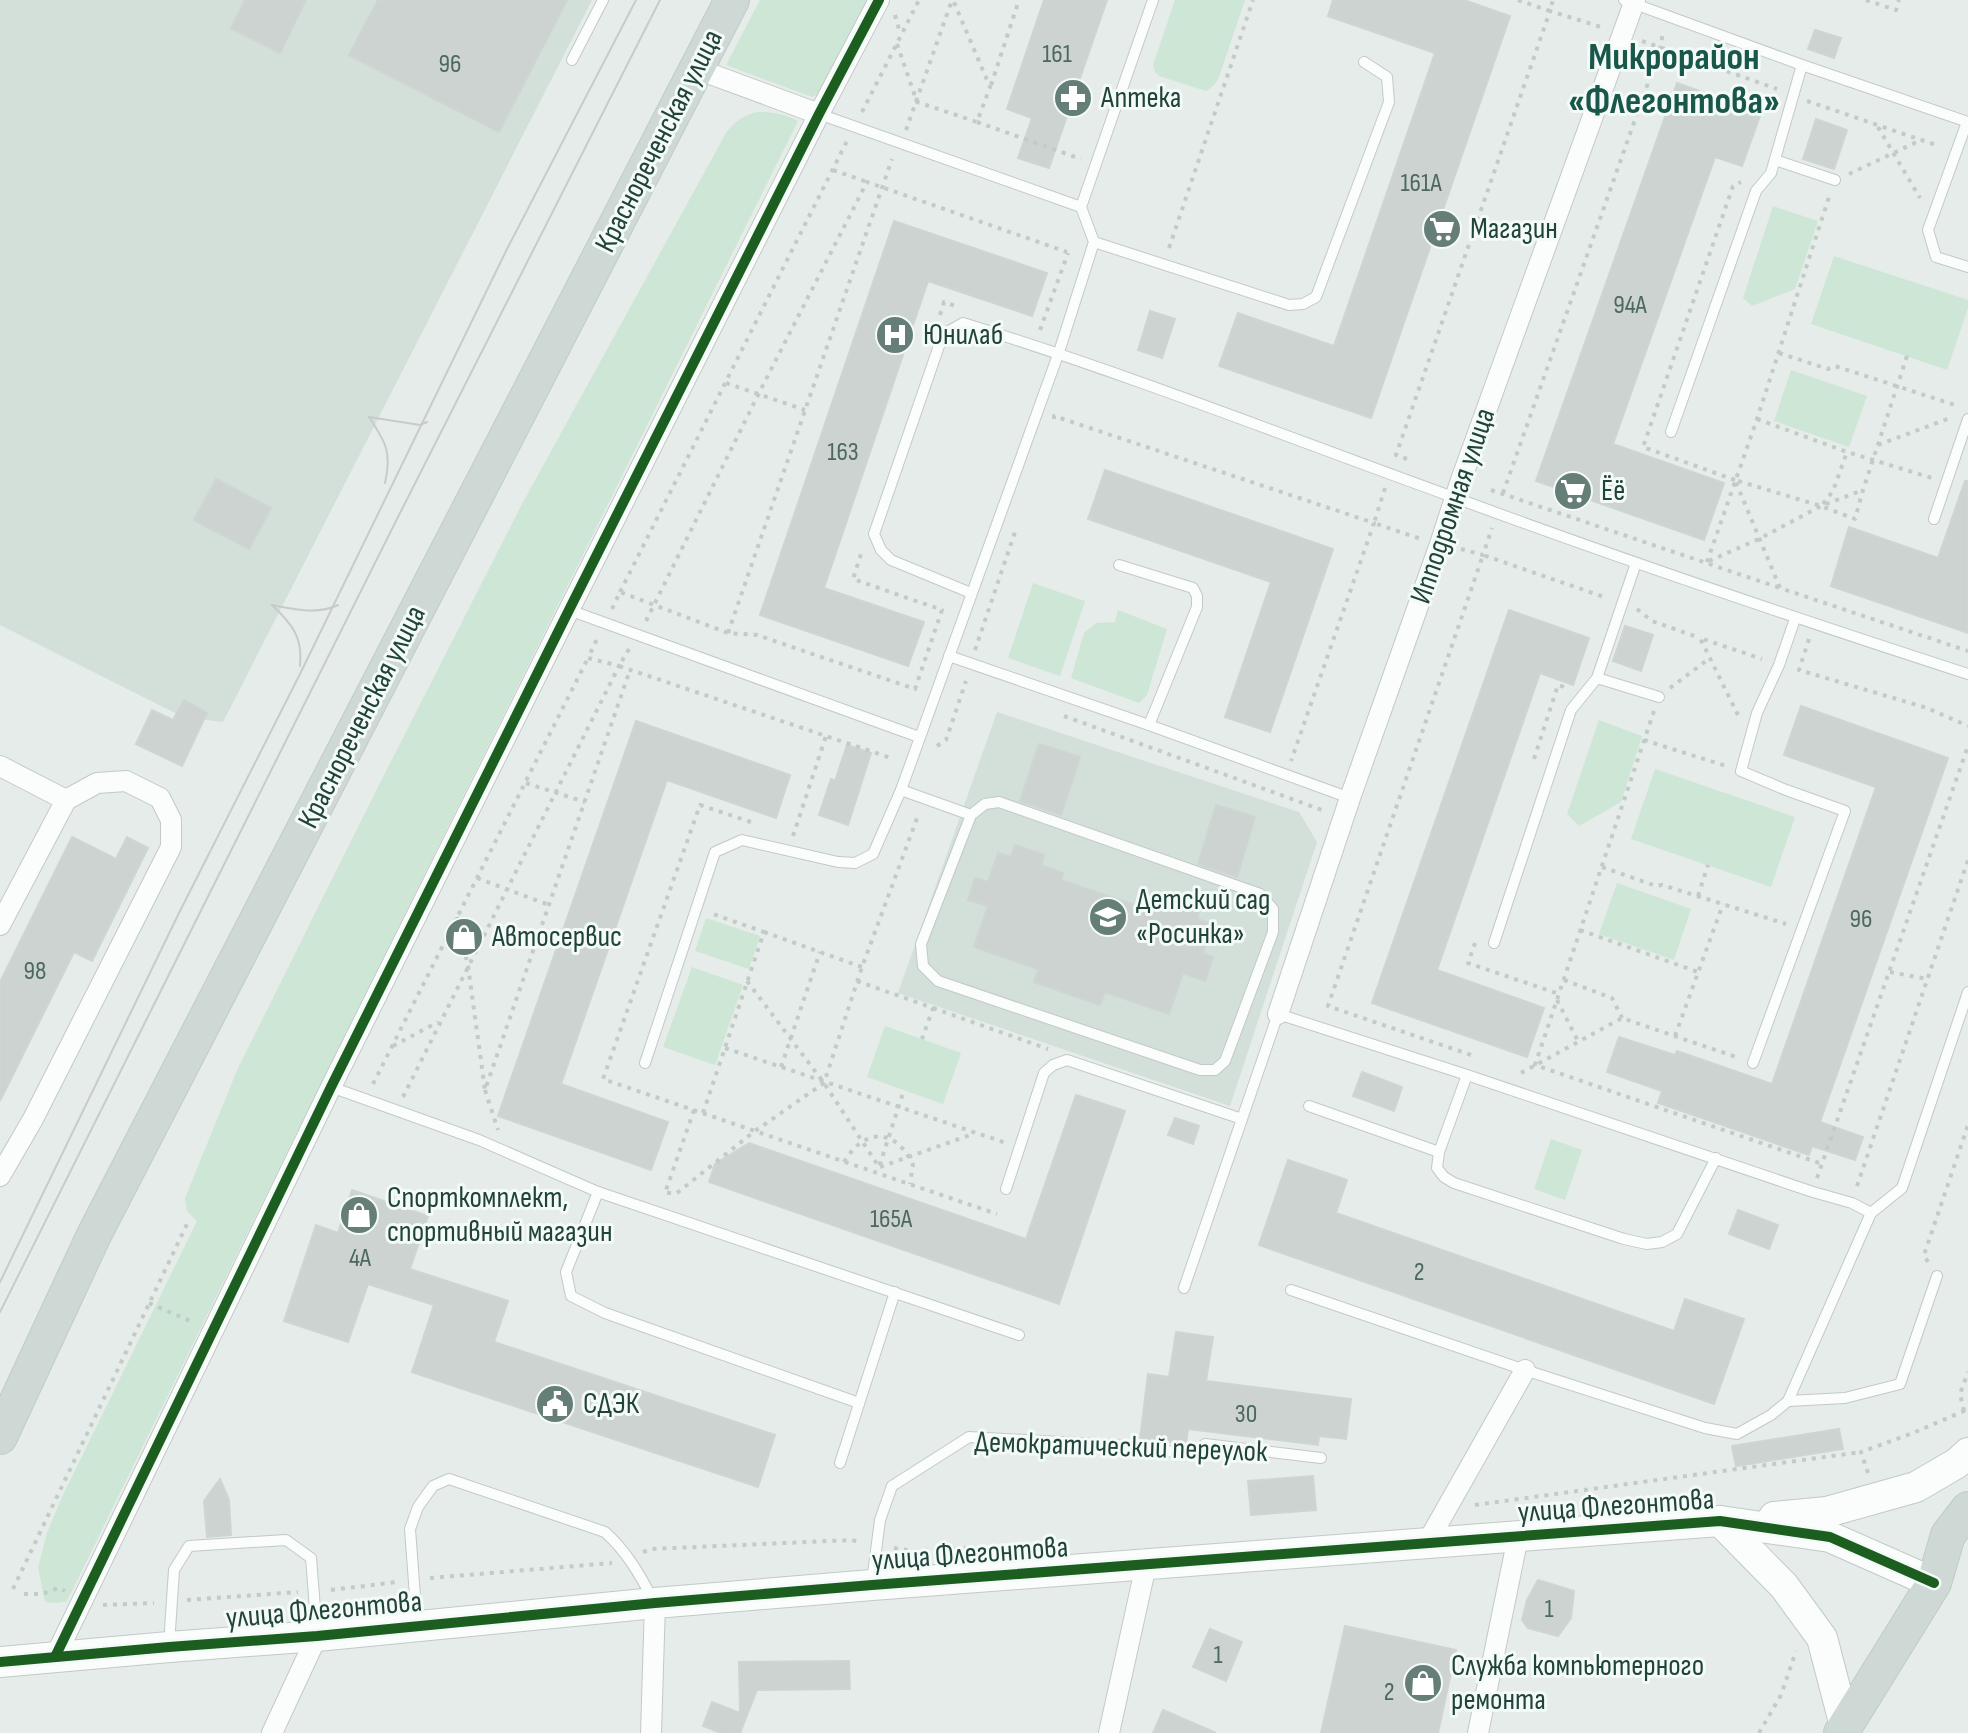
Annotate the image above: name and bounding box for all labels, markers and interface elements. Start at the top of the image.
street label: Краснореченская улица [587,24,731,258]
district label: Микрорайон «Флегонтова» [1568,35,1780,124]
house number: 161 [1042,39,1072,70]
house number: 96 [439,49,461,80]
pharmacy icon: Аптека [1052,77,1094,119]
place label: Аптека [1100,80,1181,116]
house number: 161А [1400,168,1442,199]
supermarket icon: Магазин [1421,208,1463,250]
place label: Магазин [1470,211,1558,247]
house number: 94А [1613,290,1648,321]
hospital icon: Юнилаб [874,314,916,356]
place label: Юнилаб [923,317,1003,353]
street label: Ипподромная улица [1403,403,1503,609]
house number: 163 [827,437,859,468]
supermarket icon: Ёё [1552,470,1594,512]
place label: Ёё [1601,473,1625,509]
street label: Краснореченская улица [290,600,434,834]
place label: Детский сад «Росинка» [1136,882,1271,952]
school or university icon: Детский сад «Росинка» [1087,896,1129,938]
house number: 96 [1850,904,1872,935]
shop icon: Автосервис [443,916,485,958]
place label: Автосервис [491,919,622,955]
house number: 98 [24,956,46,987]
place label: Спорткомплект, спортивный магазин [387,1180,612,1250]
shop icon: Спорткомплект, спортивный магазин [338,1194,380,1236]
house number: 165А [870,1204,913,1235]
house number: 4А [349,1243,372,1274]
house number: 2 [1414,1257,1424,1288]
public building icon: СДЭК [534,1383,576,1425]
place label: СДЭК [583,1386,640,1422]
house number: 30 [1235,1399,1257,1430]
street label: Демократический переулок [974,1424,1269,1470]
street label: улица Флегонтова [1517,1481,1715,1531]
street label: улица Флегонтова [871,1529,1069,1579]
street label: улица Флегонтова [224,1583,424,1637]
house number: 1 [1544,1594,1554,1625]
house number: 1 [1213,1640,1223,1671]
place label: Служба компьютерного ремонта [1451,1648,1704,1718]
shop icon: Служба компьютерного ремонта [1402,1662,1444,1704]
house number: 2 [1384,1677,1394,1708]

